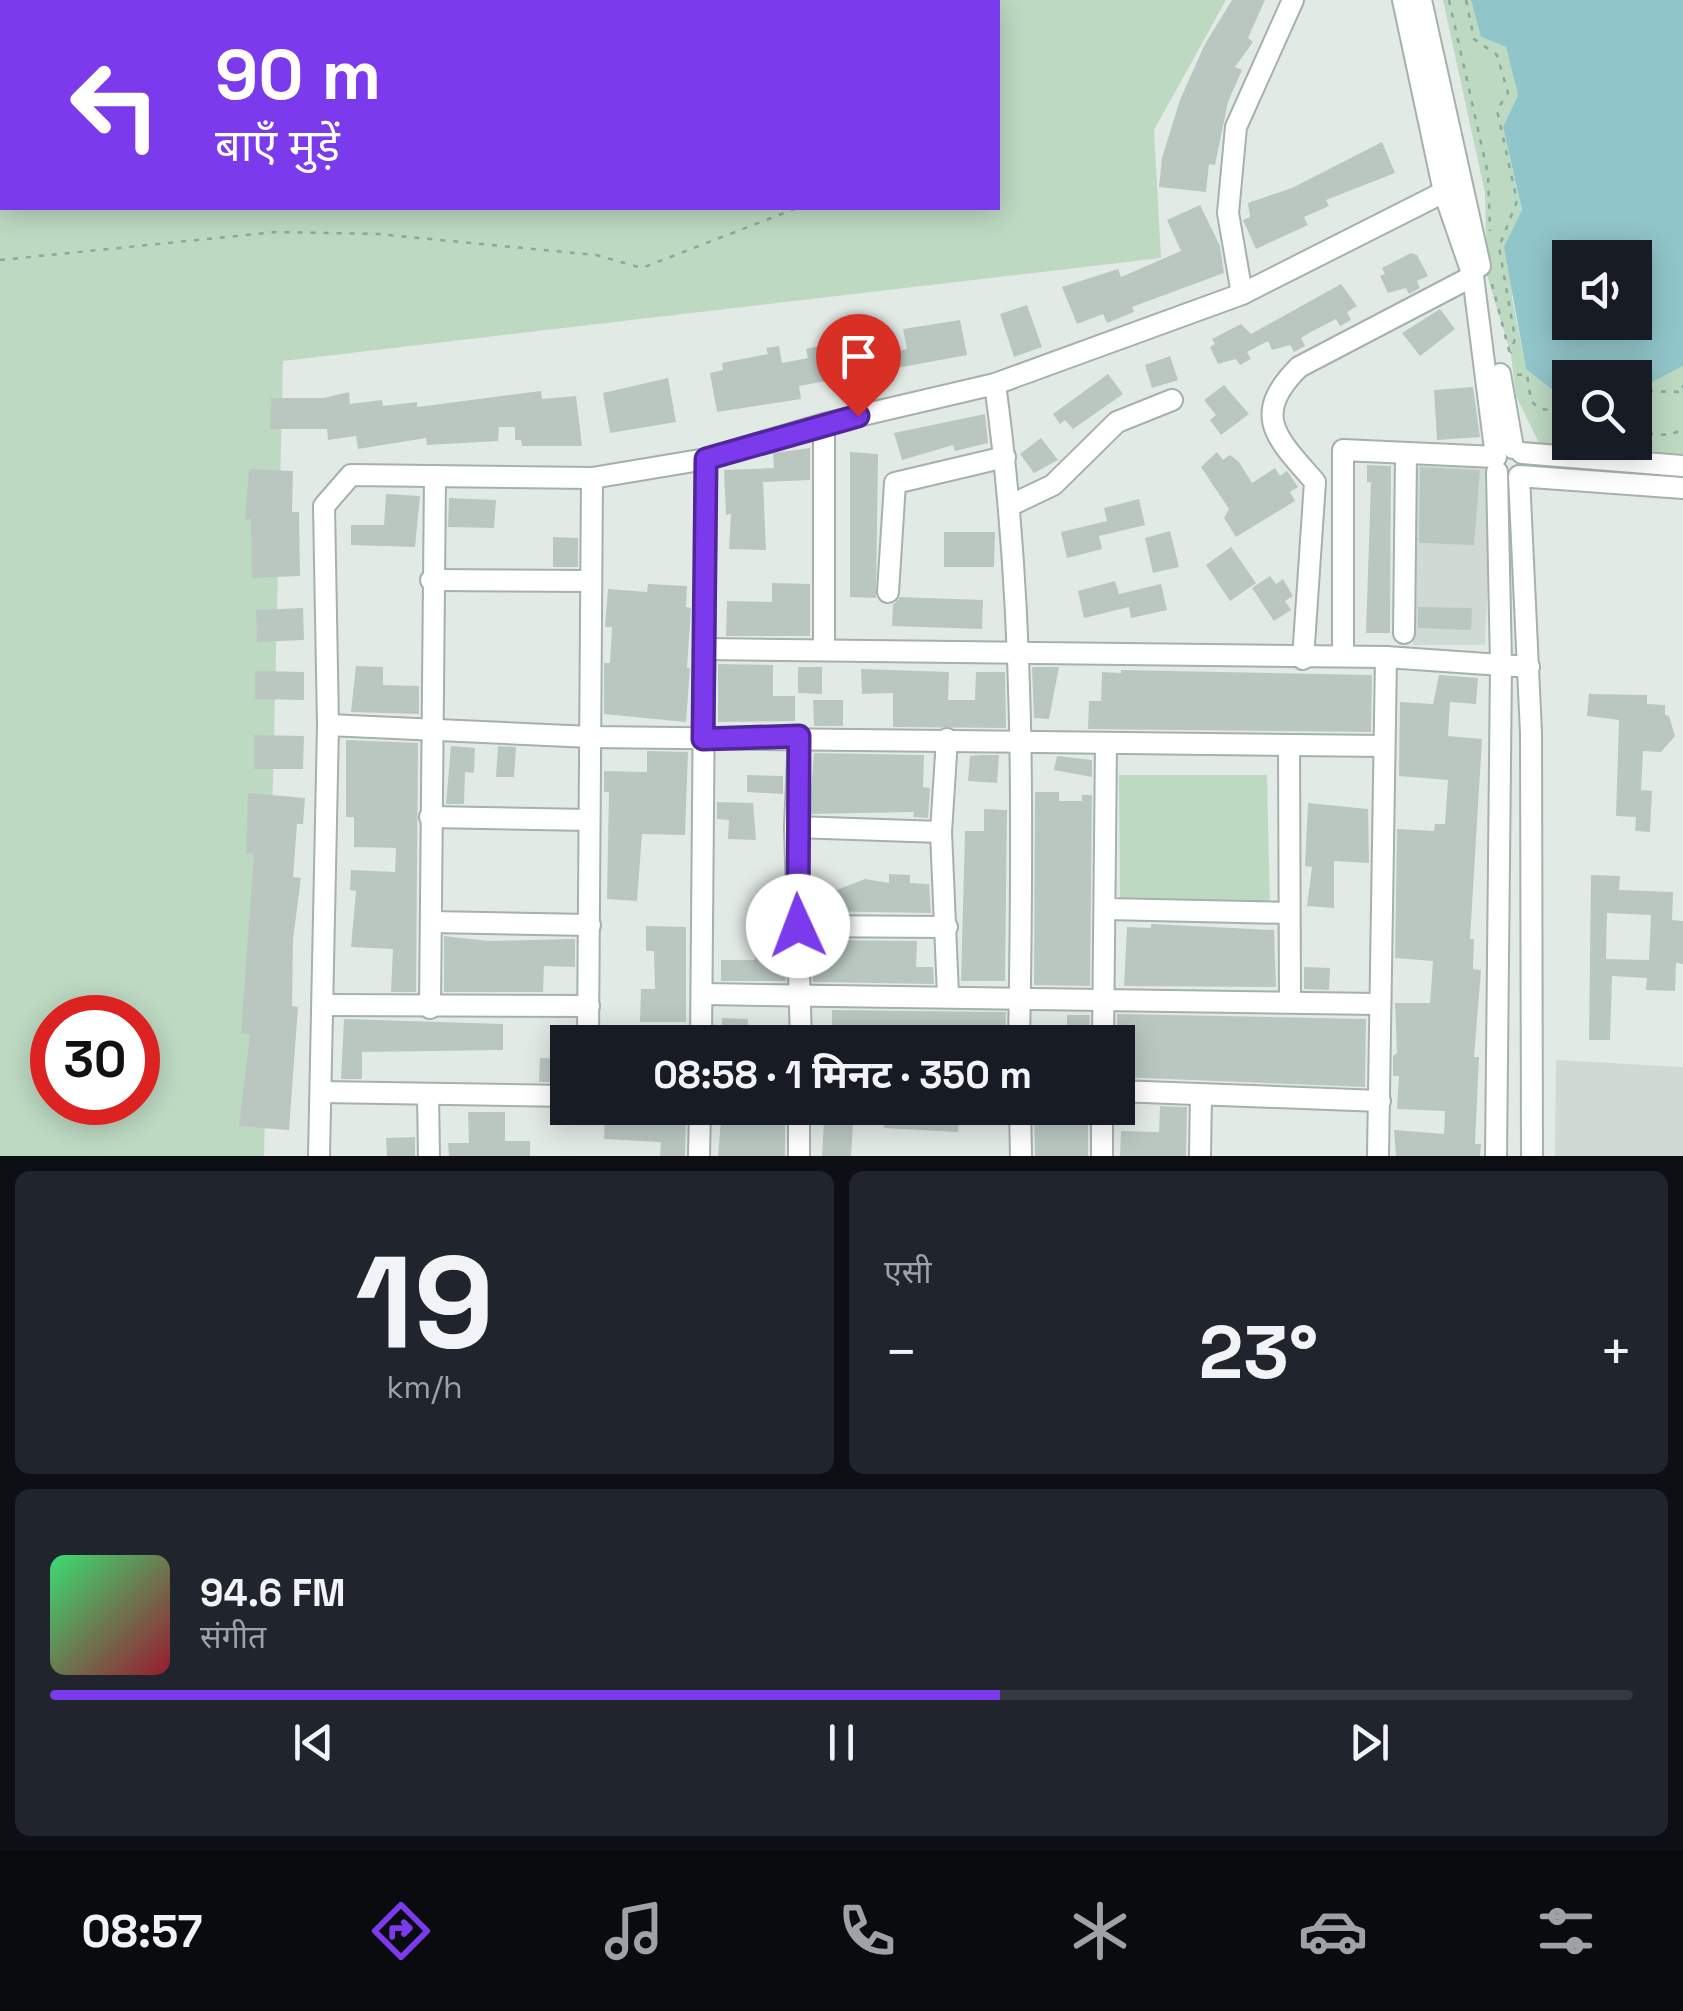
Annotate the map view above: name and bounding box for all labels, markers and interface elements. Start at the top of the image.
text: 90 m [215,30,381,119]
icon: left [50,40,180,170]
text: बाएँ मुड़ें [215,117,340,174]
map controls [1552,240,1652,460]
button: sound [1552,240,1652,340]
pin [816,314,901,417]
icon: arrive [831,329,886,384]
button: search [1552,360,1652,460]
position arrow [746,874,850,978]
speed limit sign: 30 [30,995,160,1125]
text: 08:58 · 1 मिनट · 350 m [653,1051,1032,1099]
text: 19 [355,1219,494,1385]
text: एसी [884,1252,932,1292]
text: 23° [1199,1304,1318,1400]
text: − [884,1317,918,1387]
text: + [1599,1317,1633,1387]
text: km/h [386,1367,463,1407]
text: 94.6 FM [200,1569,346,1617]
text: संगीत [200,1617,266,1657]
icon: previous [286,1715,341,1770]
icon: pause [814,1715,869,1770]
icon: next [1342,1715,1397,1770]
icon: directions [366,1896,436,1966]
icon: music [599,1896,669,1966]
icon: phone [832,1896,902,1966]
icon: climate [1065,1896,1135,1966]
icon: car [1298,1896,1368,1966]
icon: filters [1531,1896,1601,1966]
text: 08:57 [82,1903,203,1960]

